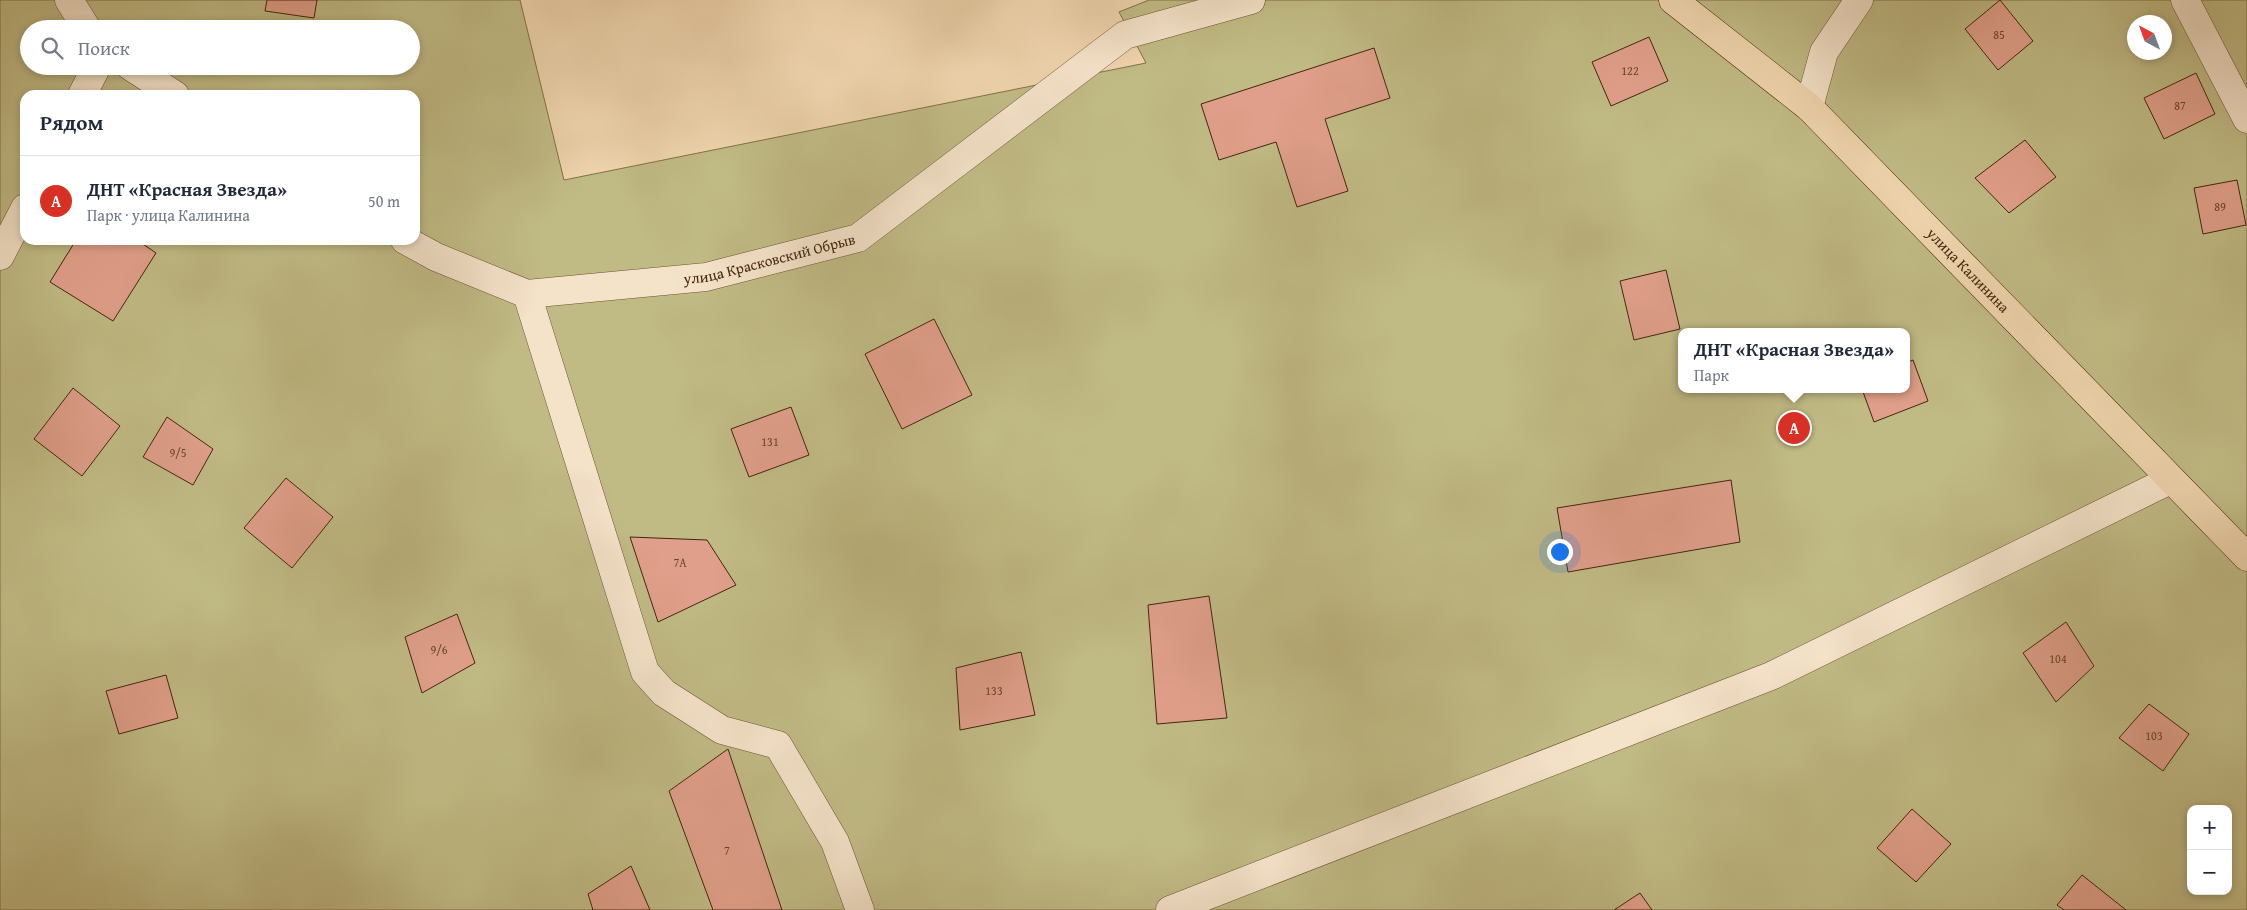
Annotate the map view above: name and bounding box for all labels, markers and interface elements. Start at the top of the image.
north arrow [2127,15,2172,60]
search box [20,20,420,75]
house number: 85 [1993,26,2005,43]
icon: search [38,34,66,62]
text: Поиск [78,34,130,62]
house number: 122 [1621,62,1639,79]
house number: 87 [2174,97,2186,114]
text: Рядом [40,107,103,138]
text: ДНТ «Красная Звезда» [87,175,287,203]
text: A [51,189,61,213]
text: 50 m [368,189,400,213]
house number: 89 [2214,198,2226,215]
text: Парк · улица Калинина [87,203,250,227]
street label: улица Калинина [1921,222,2015,318]
street label: улица Красковский Обрыв [682,228,857,289]
popup [1678,328,1910,393]
text: ДНТ «Красная Звезда» [1694,335,1894,363]
text: Парк [1694,363,1729,387]
pin: A [1778,409,1810,447]
house number: 131 [761,433,779,450]
house number: 9/5 [169,444,187,461]
your location [1547,539,1573,565]
house number: 7А [673,554,687,571]
house number: 9/6 [430,641,448,658]
house number: 104 [2049,650,2067,667]
house number: 133 [985,682,1003,699]
house number: 103 [2145,727,2163,744]
map controls [2187,805,2232,895]
button: + [2187,805,2232,850]
house number: 7 [724,842,730,859]
button: − [2187,850,2232,895]

